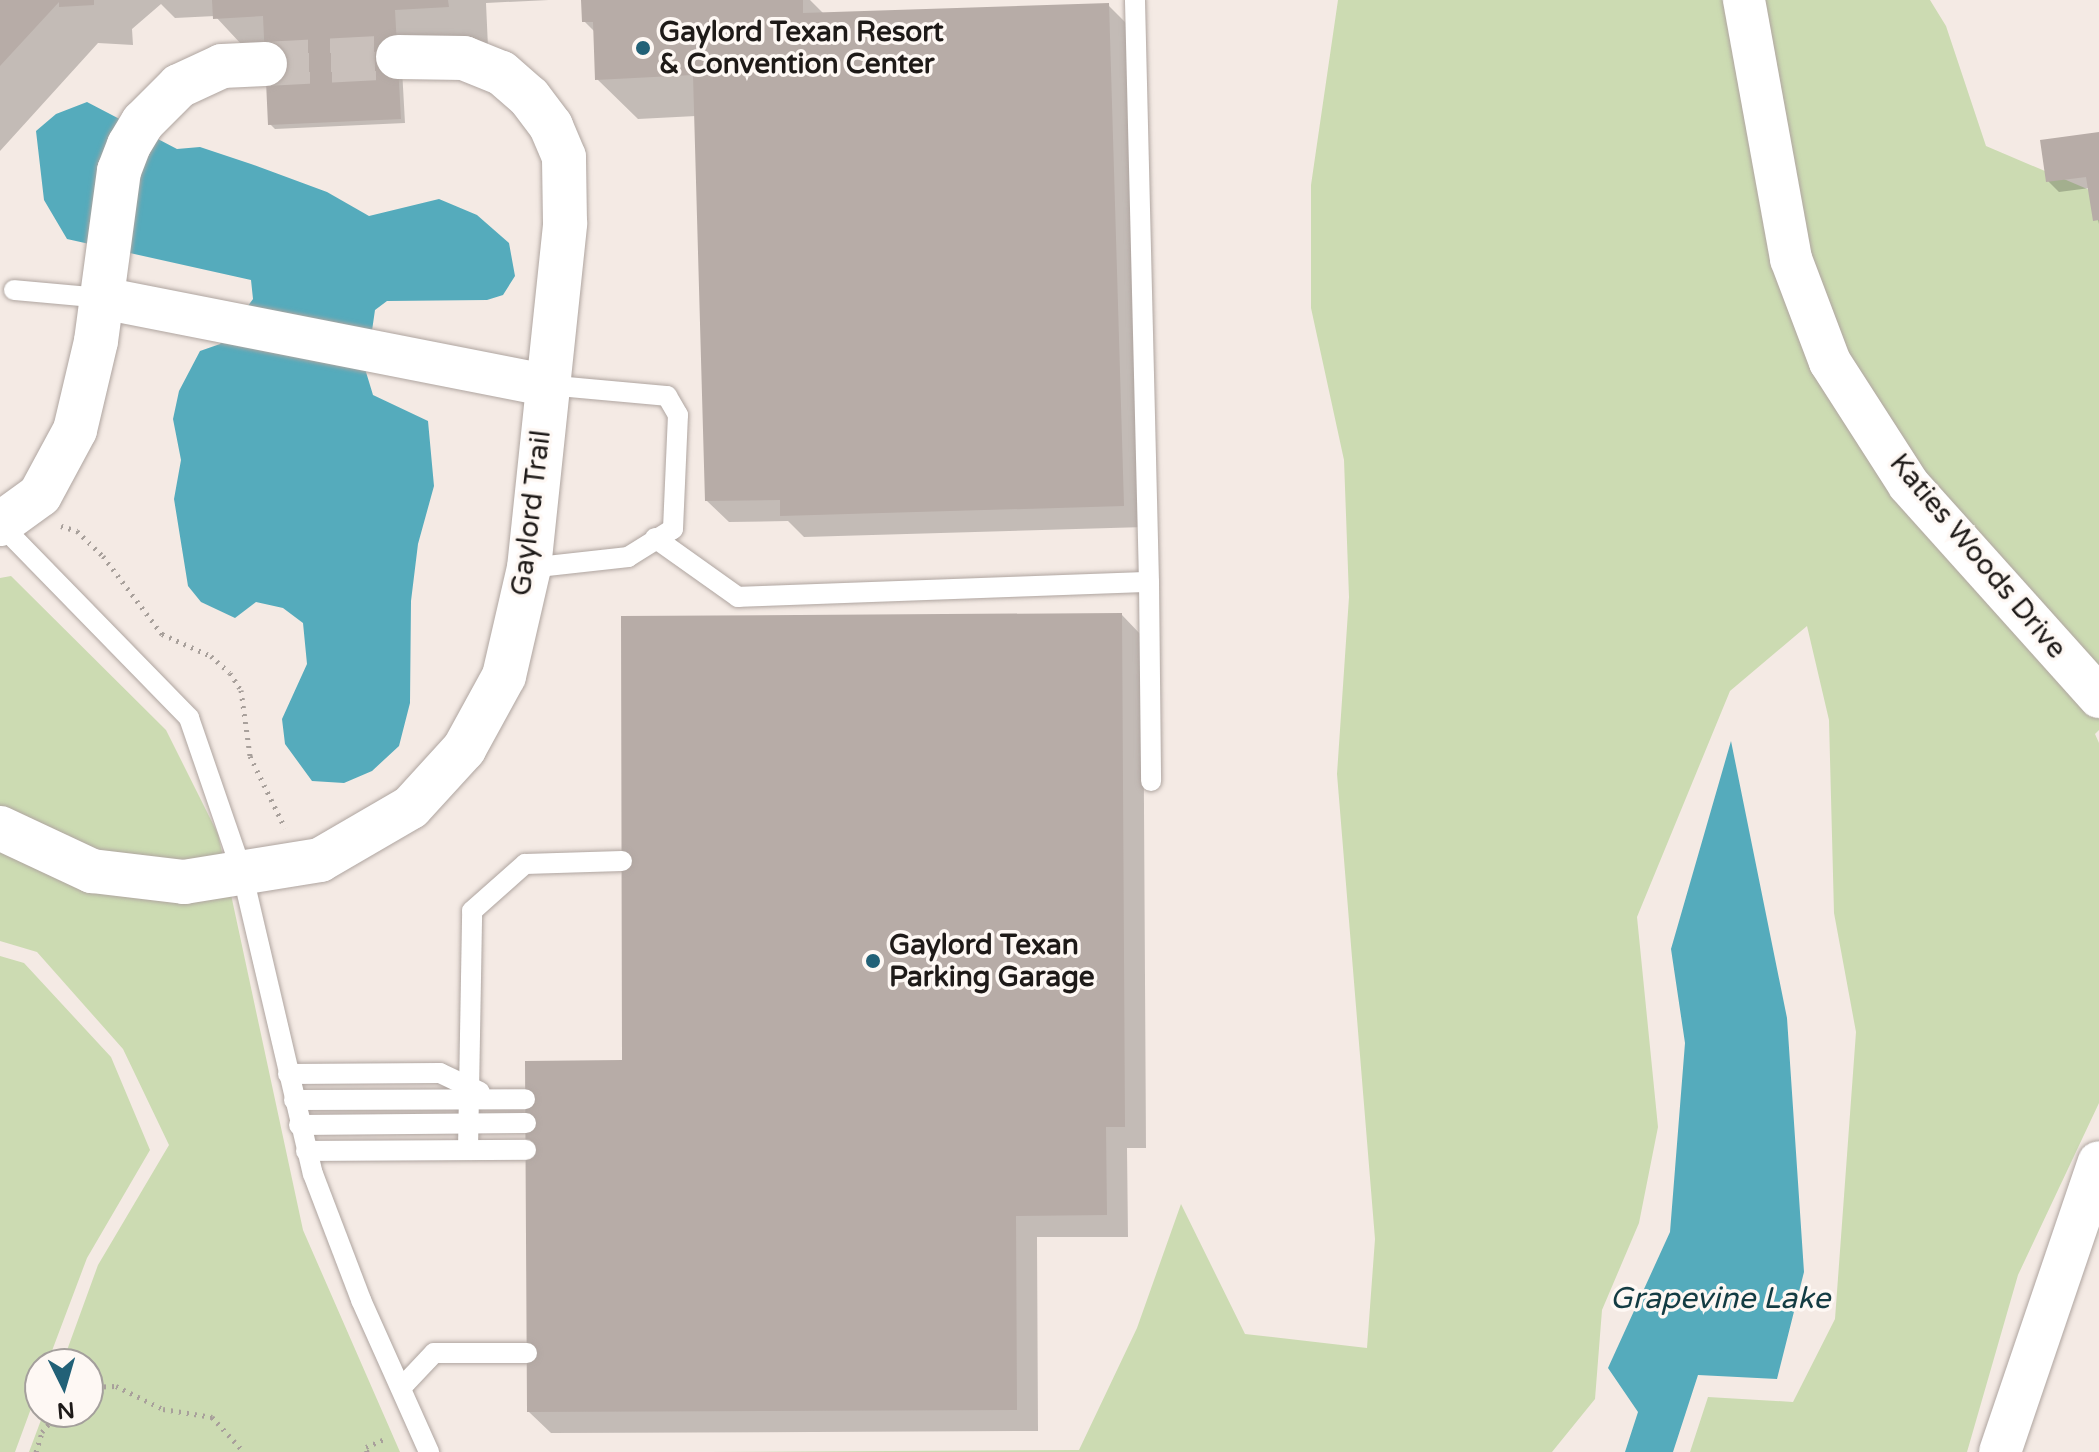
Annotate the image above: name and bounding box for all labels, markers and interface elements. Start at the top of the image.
place label: Gaylord Texan Resort & Convention Center [659,15,944,81]
marker: Gaylord Texan Resort & Convention Center [634,39,652,57]
street label: Gaylord Trail [504,428,558,598]
street label: Katies Woods Drive [1883,447,2073,665]
place label: Gaylord Texan Parking Garage [889,928,1095,994]
marker: Gaylord Texan Parking Garage [864,952,882,970]
water label: Grapevine Lake [1610,1281,1830,1317]
north arrow [24,1348,104,1428]
text: N [56,1396,76,1424]

